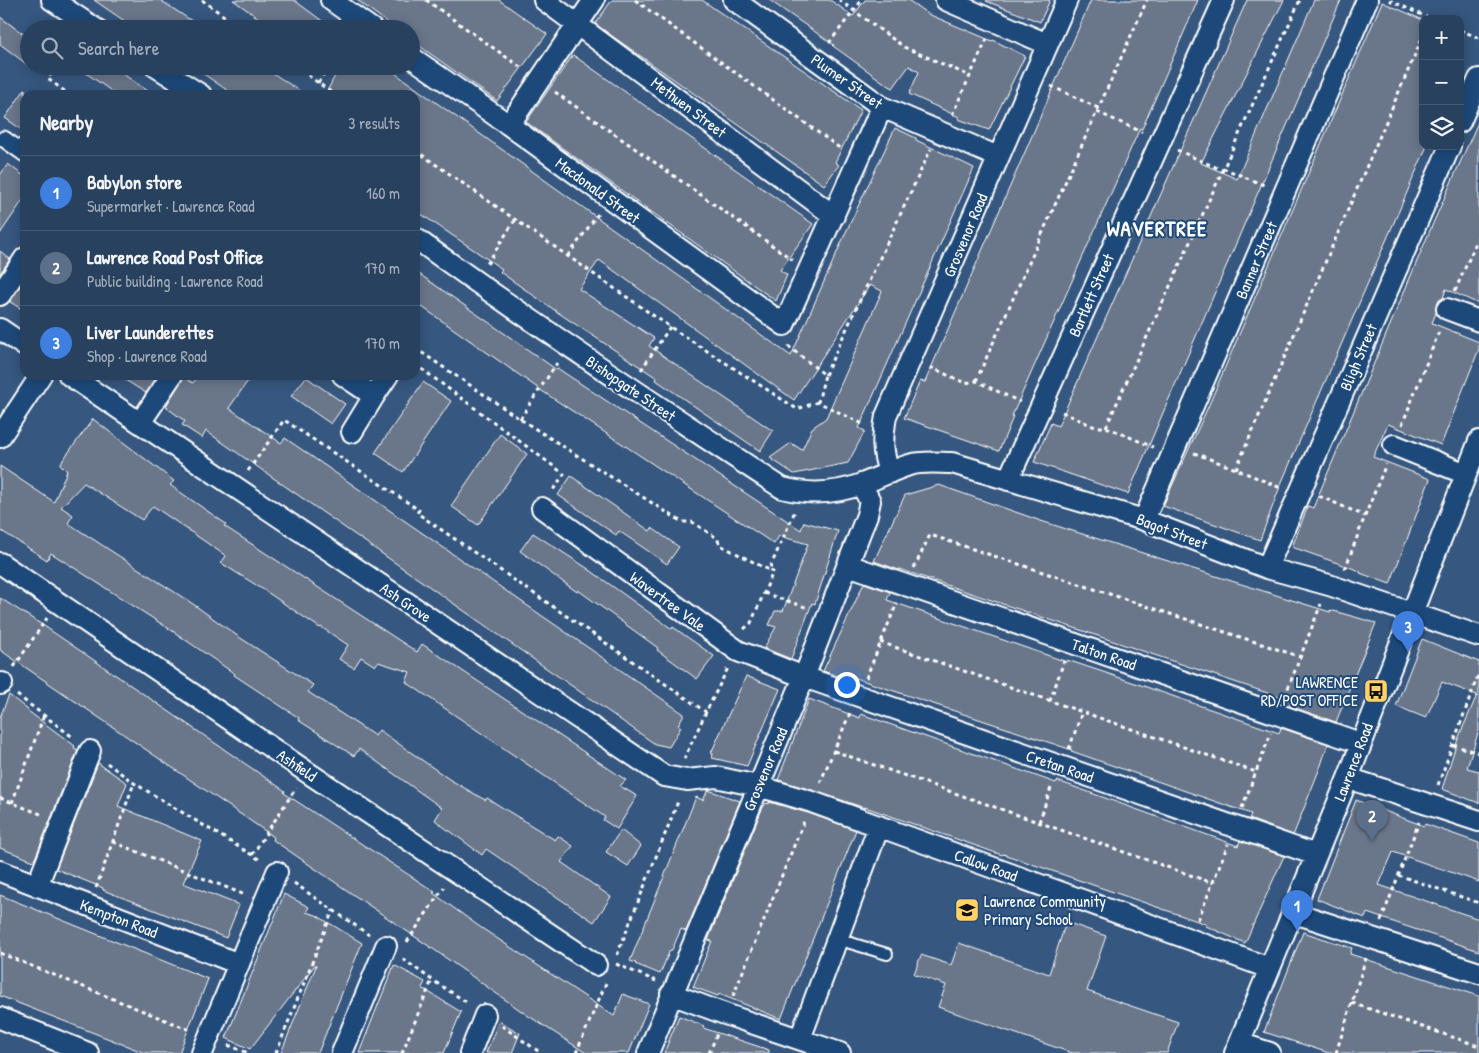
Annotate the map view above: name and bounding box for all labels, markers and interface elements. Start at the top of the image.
map controls [1419,15,1464,150]
button: + [1419,15,1464,60]
search box [20,20,420,75]
icon: search [38,34,66,62]
text: Search here [78,35,159,61]
street label: Plumer Street [807,48,888,114]
button: − [1419,60,1464,105]
street label: Methuen Street [647,71,732,143]
button: layers [1419,105,1464,150]
text: Nearby [40,108,93,137]
text: 3 results [348,112,400,134]
street label: Macdonald Street [551,152,645,228]
text: Babylon store [87,169,182,195]
text: 1 [53,182,59,204]
text: 160 m [366,182,400,204]
street label: Grosvenor Road [937,190,993,280]
text: Supermarket · Lawrence Road [87,195,254,217]
district label: WAVERTREE [1107,214,1207,243]
street label: Banner Street [1230,217,1282,302]
text: Lawrence Road Post Office [87,244,263,270]
street label: Bartlett Street [1063,250,1119,340]
text: 2 [52,257,60,279]
text: 170 m [365,257,400,279]
text: Public building · Lawrence Road [87,270,263,292]
text: Liver Launderettes [87,319,214,345]
street label: Bligh Street [1334,320,1382,394]
text: 3 [52,332,60,354]
text: 170 m [365,332,400,354]
text: Shop · Lawrence Road [87,345,207,367]
street label: Bishopgate Street [582,350,681,426]
street label: Bagot Street [1133,507,1211,555]
street label: Wavertree Vale [626,566,711,636]
street label: Ash Grove [376,577,436,628]
pin: 3 [1392,611,1424,652]
street label: Talton Road [1069,633,1139,675]
place label: LAWRENCE RD/POST OFFICE [1261,671,1358,711]
your location [834,672,860,698]
bus stop icon: LAWRENCE RD/POST OFFICE [1363,678,1389,704]
street label: Lawrence Road [1328,720,1378,804]
street label: Grosvenor Road [737,724,793,814]
street label: Ashfield [273,744,321,786]
street label: Cretan Road [1023,744,1097,788]
pin: 2 [1356,800,1388,841]
street label: Callow Road [951,843,1021,887]
place label: Lawrence Community Primary School [984,890,1106,930]
pin: 1 [1281,890,1313,931]
street label: Kempton Road [77,893,161,943]
school or university icon: Lawrence Community Primary School [954,897,980,923]

